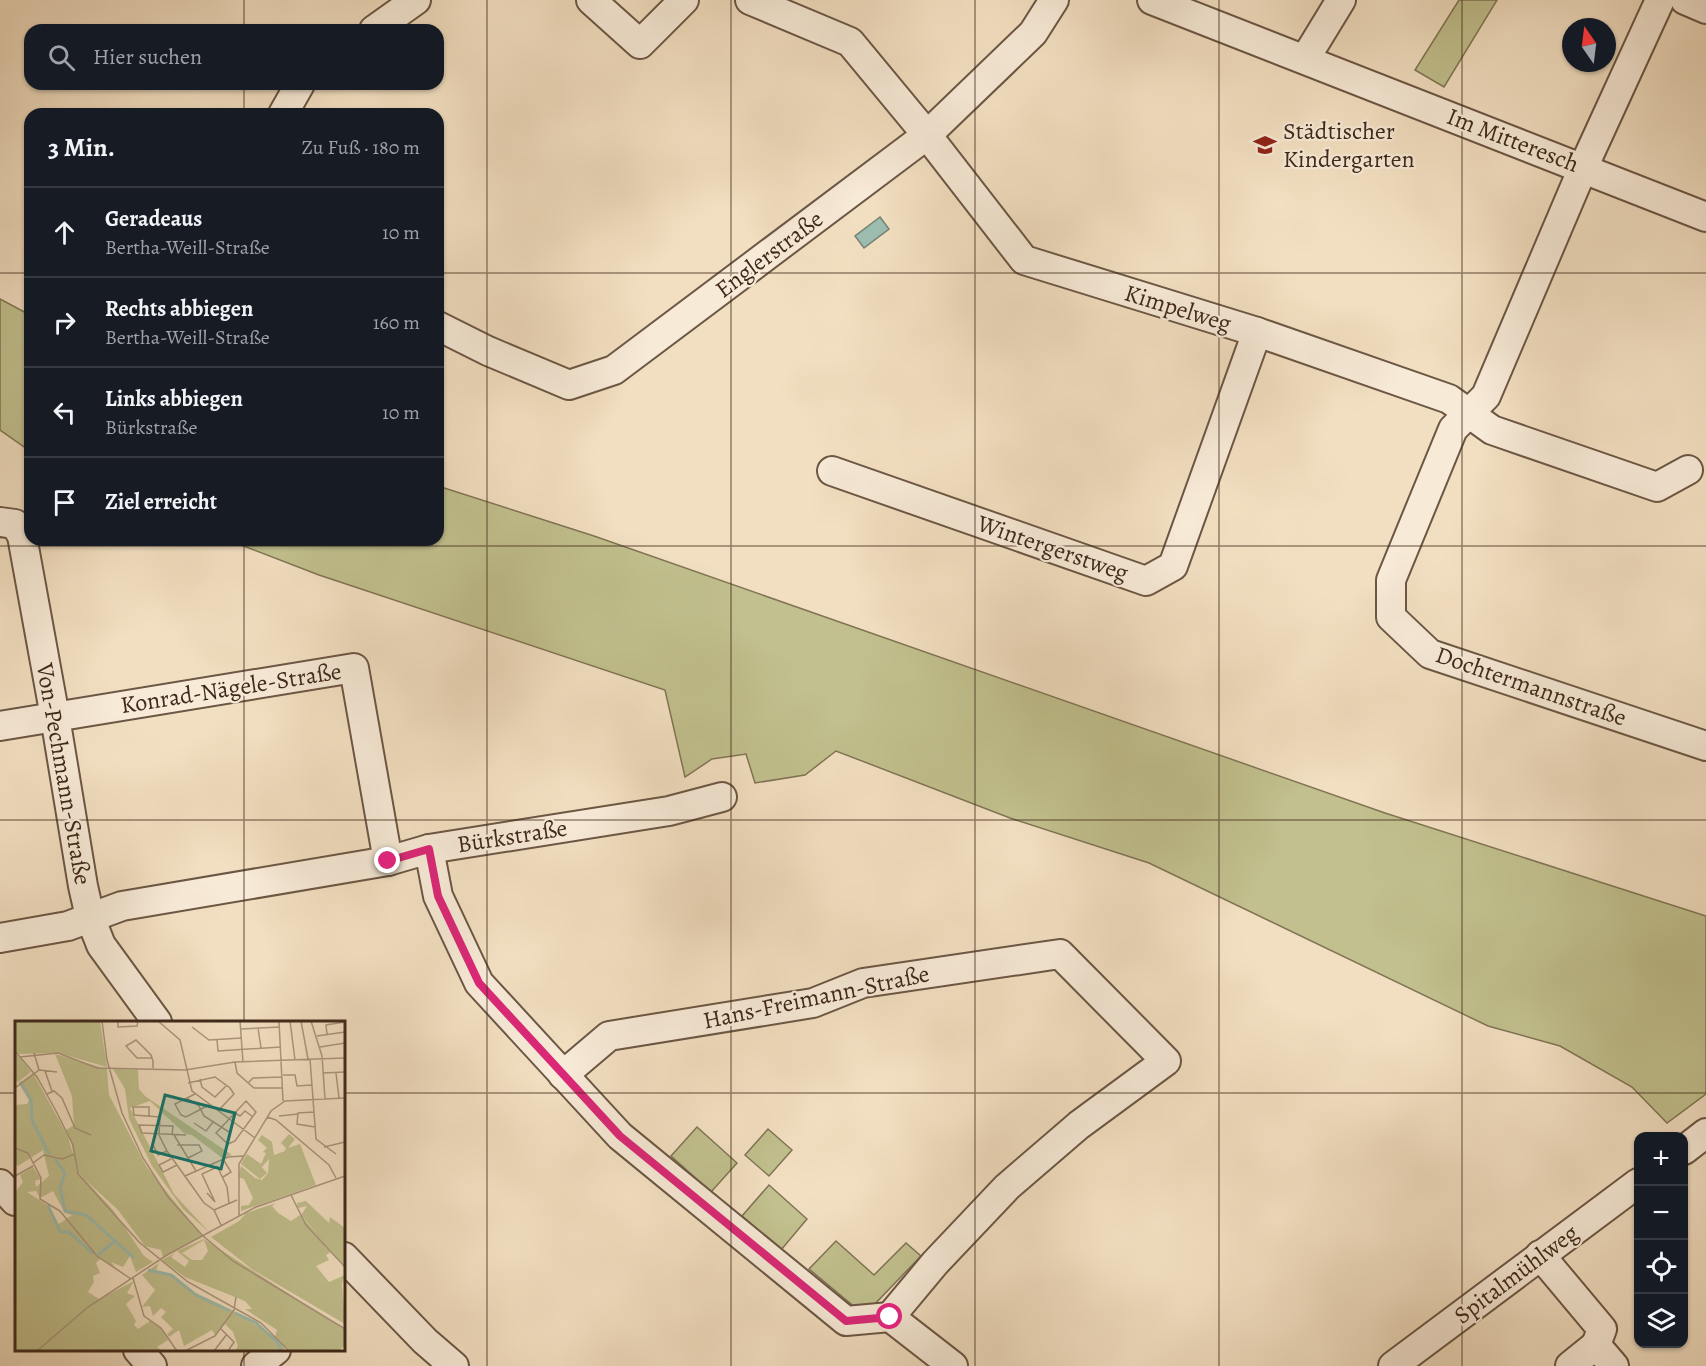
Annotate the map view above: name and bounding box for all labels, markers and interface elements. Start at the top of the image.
north arrow [1562,18,1616,72]
search box [24,24,444,90]
icon: search [45,41,78,74]
text: Hier suchen [93,42,202,72]
street label: Im Mitteresch [1442,100,1584,180]
place label: Städtischer Kindergarten [1283,115,1415,175]
text: 3 Min. [48,130,115,165]
school or university icon: Städtischer Kindergarten [1252,132,1278,158]
text: Zu Fuß · 180 m [302,134,420,161]
street label: Englerstraße [709,203,829,305]
text: Geradeaus [105,204,202,234]
icon: ahead [48,216,81,249]
text: 10 m [382,219,420,246]
text: Bertha-Weill-Straße [105,234,270,261]
street label: Kimpelweg [1121,277,1235,339]
text: Rechts abbiegen [105,294,253,324]
icon: right [48,306,81,339]
text: 160 m [373,309,420,336]
text: Bertha-Weill-Straße [105,324,270,351]
text: Links abbiegen [105,384,243,414]
icon: left [48,396,81,429]
text: 10 m [382,399,420,426]
text: Bürkstraße [105,414,198,441]
icon: arrive [48,486,81,519]
text: Ziel erreicht [105,487,217,517]
street label: Wintergerstweg [972,507,1133,589]
street label: Dochtermannstraße [1431,638,1631,734]
street label: Konrad-Nägele-Straße [118,655,344,721]
street label: Von-Pechmann-Straße [29,660,99,887]
street label: Bürkstraße [455,812,569,860]
route end [374,847,400,873]
street label: Hans-Freimann-Straße [700,957,932,1037]
inset map [15,1021,345,1351]
map controls [1634,1132,1688,1348]
button: + [1634,1132,1688,1186]
button: − [1634,1186,1688,1240]
street label: Spitalmühlweg [1447,1217,1585,1331]
button: locate [1634,1240,1688,1294]
button: layers [1634,1294,1688,1348]
route start [876,1303,902,1329]

